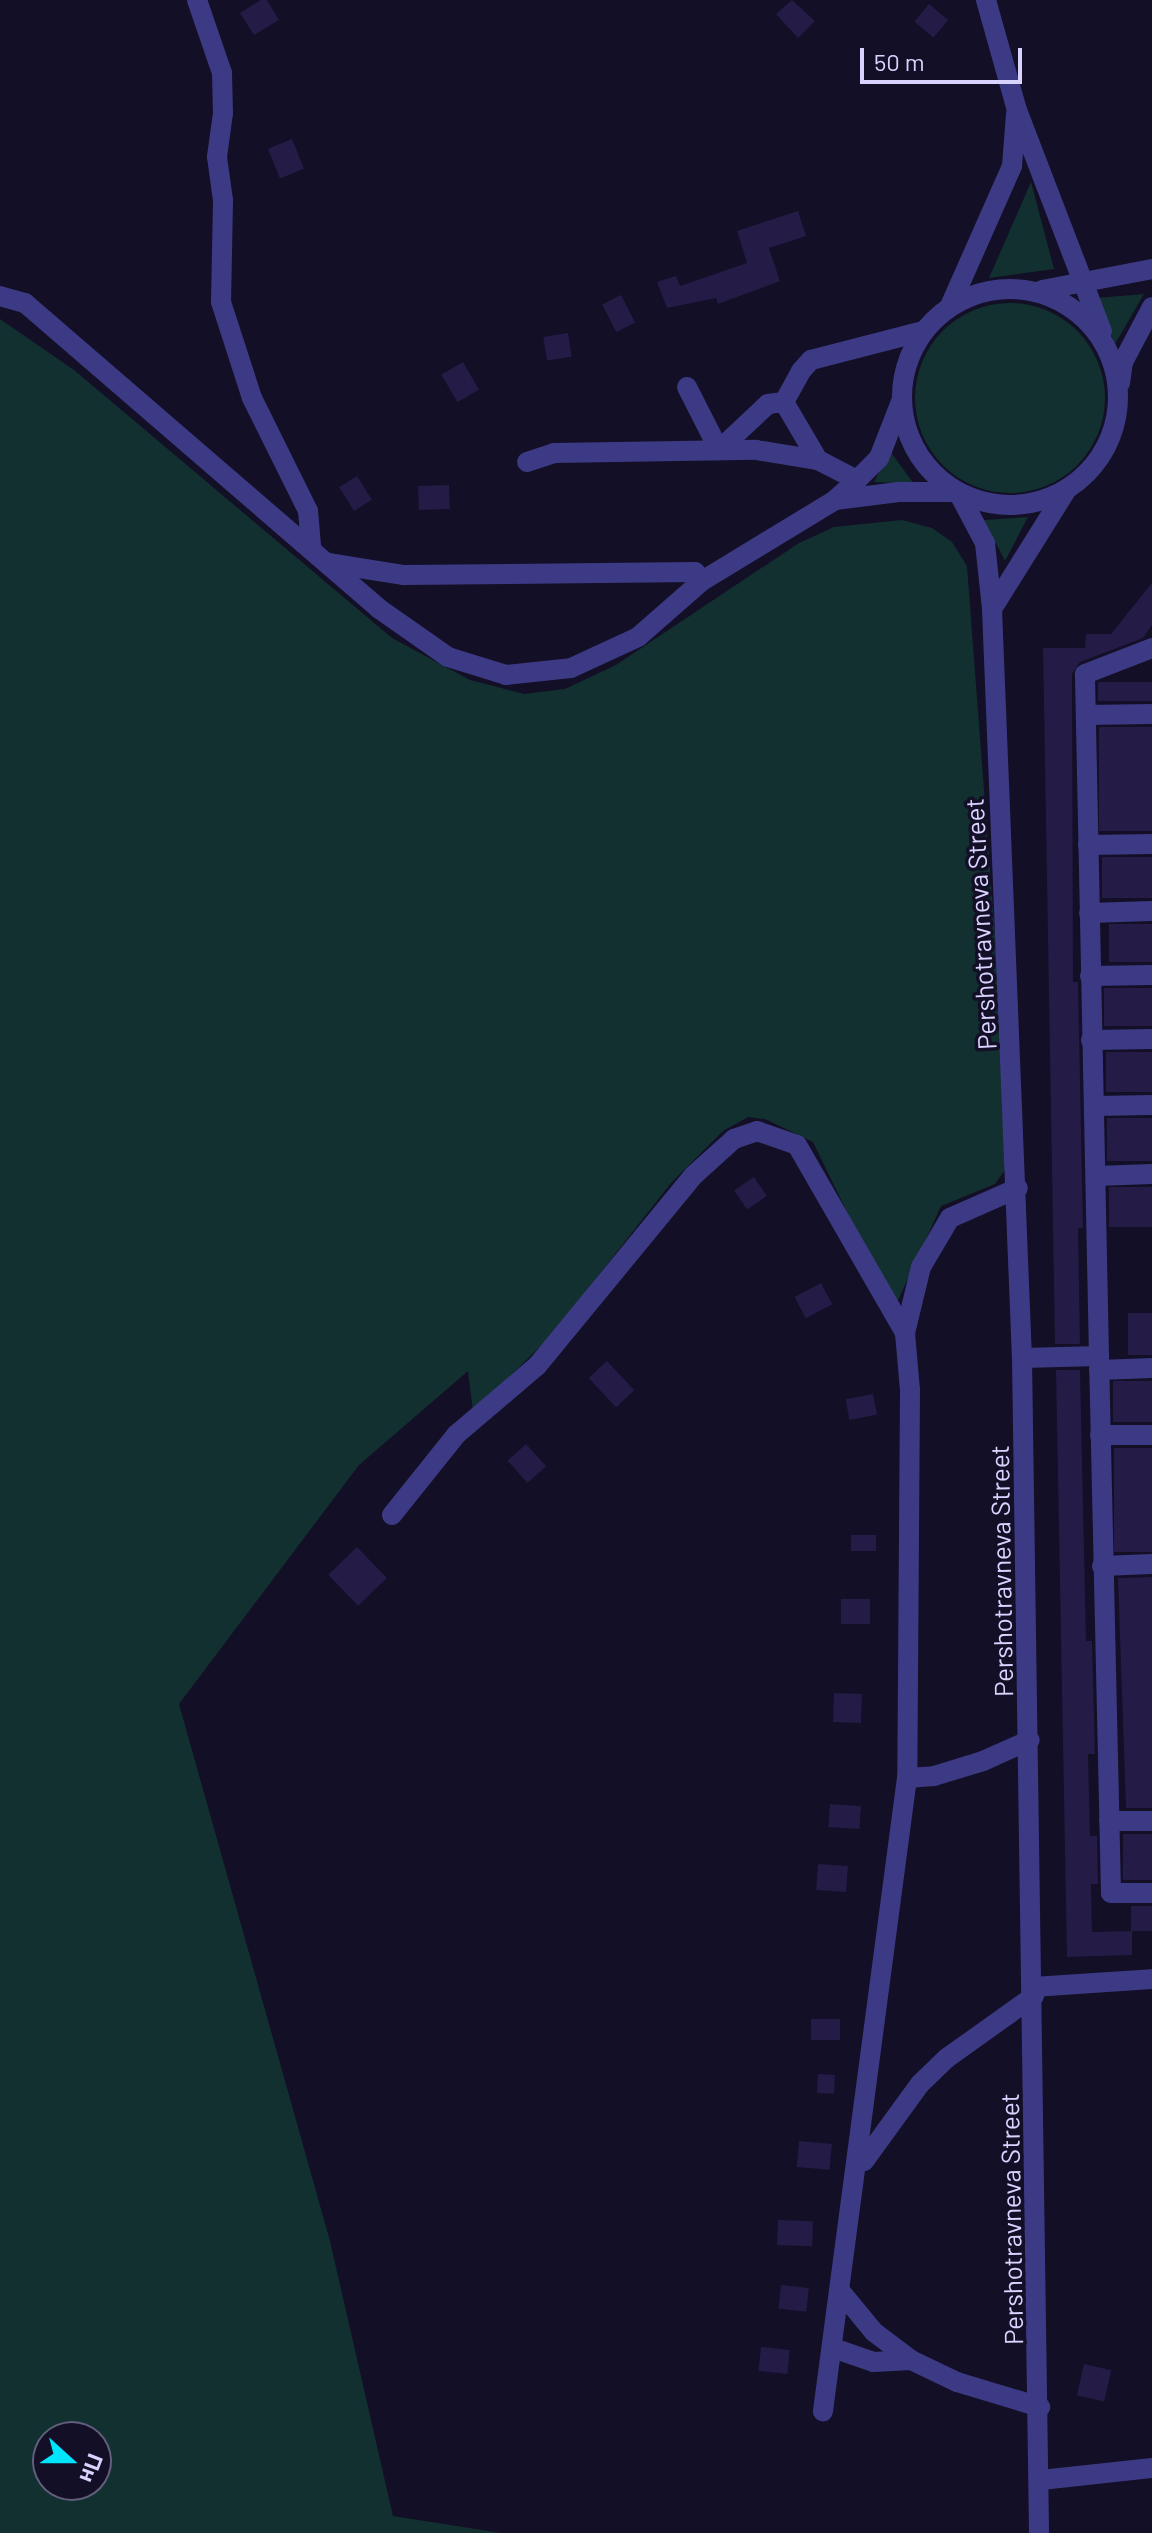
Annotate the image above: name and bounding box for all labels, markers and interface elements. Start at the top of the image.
scale bar [864,32,1026,82]
text: 50 m [874,47,925,76]
street label: Pershotravneva Street [958,797,1002,1051]
street label: Pershotravneva Street [983,1445,1019,1697]
street label: Pershotravneva Street [993,2093,1029,2345]
north arrow [32,2421,112,2501]
text: Пн [75,2451,110,2487]

